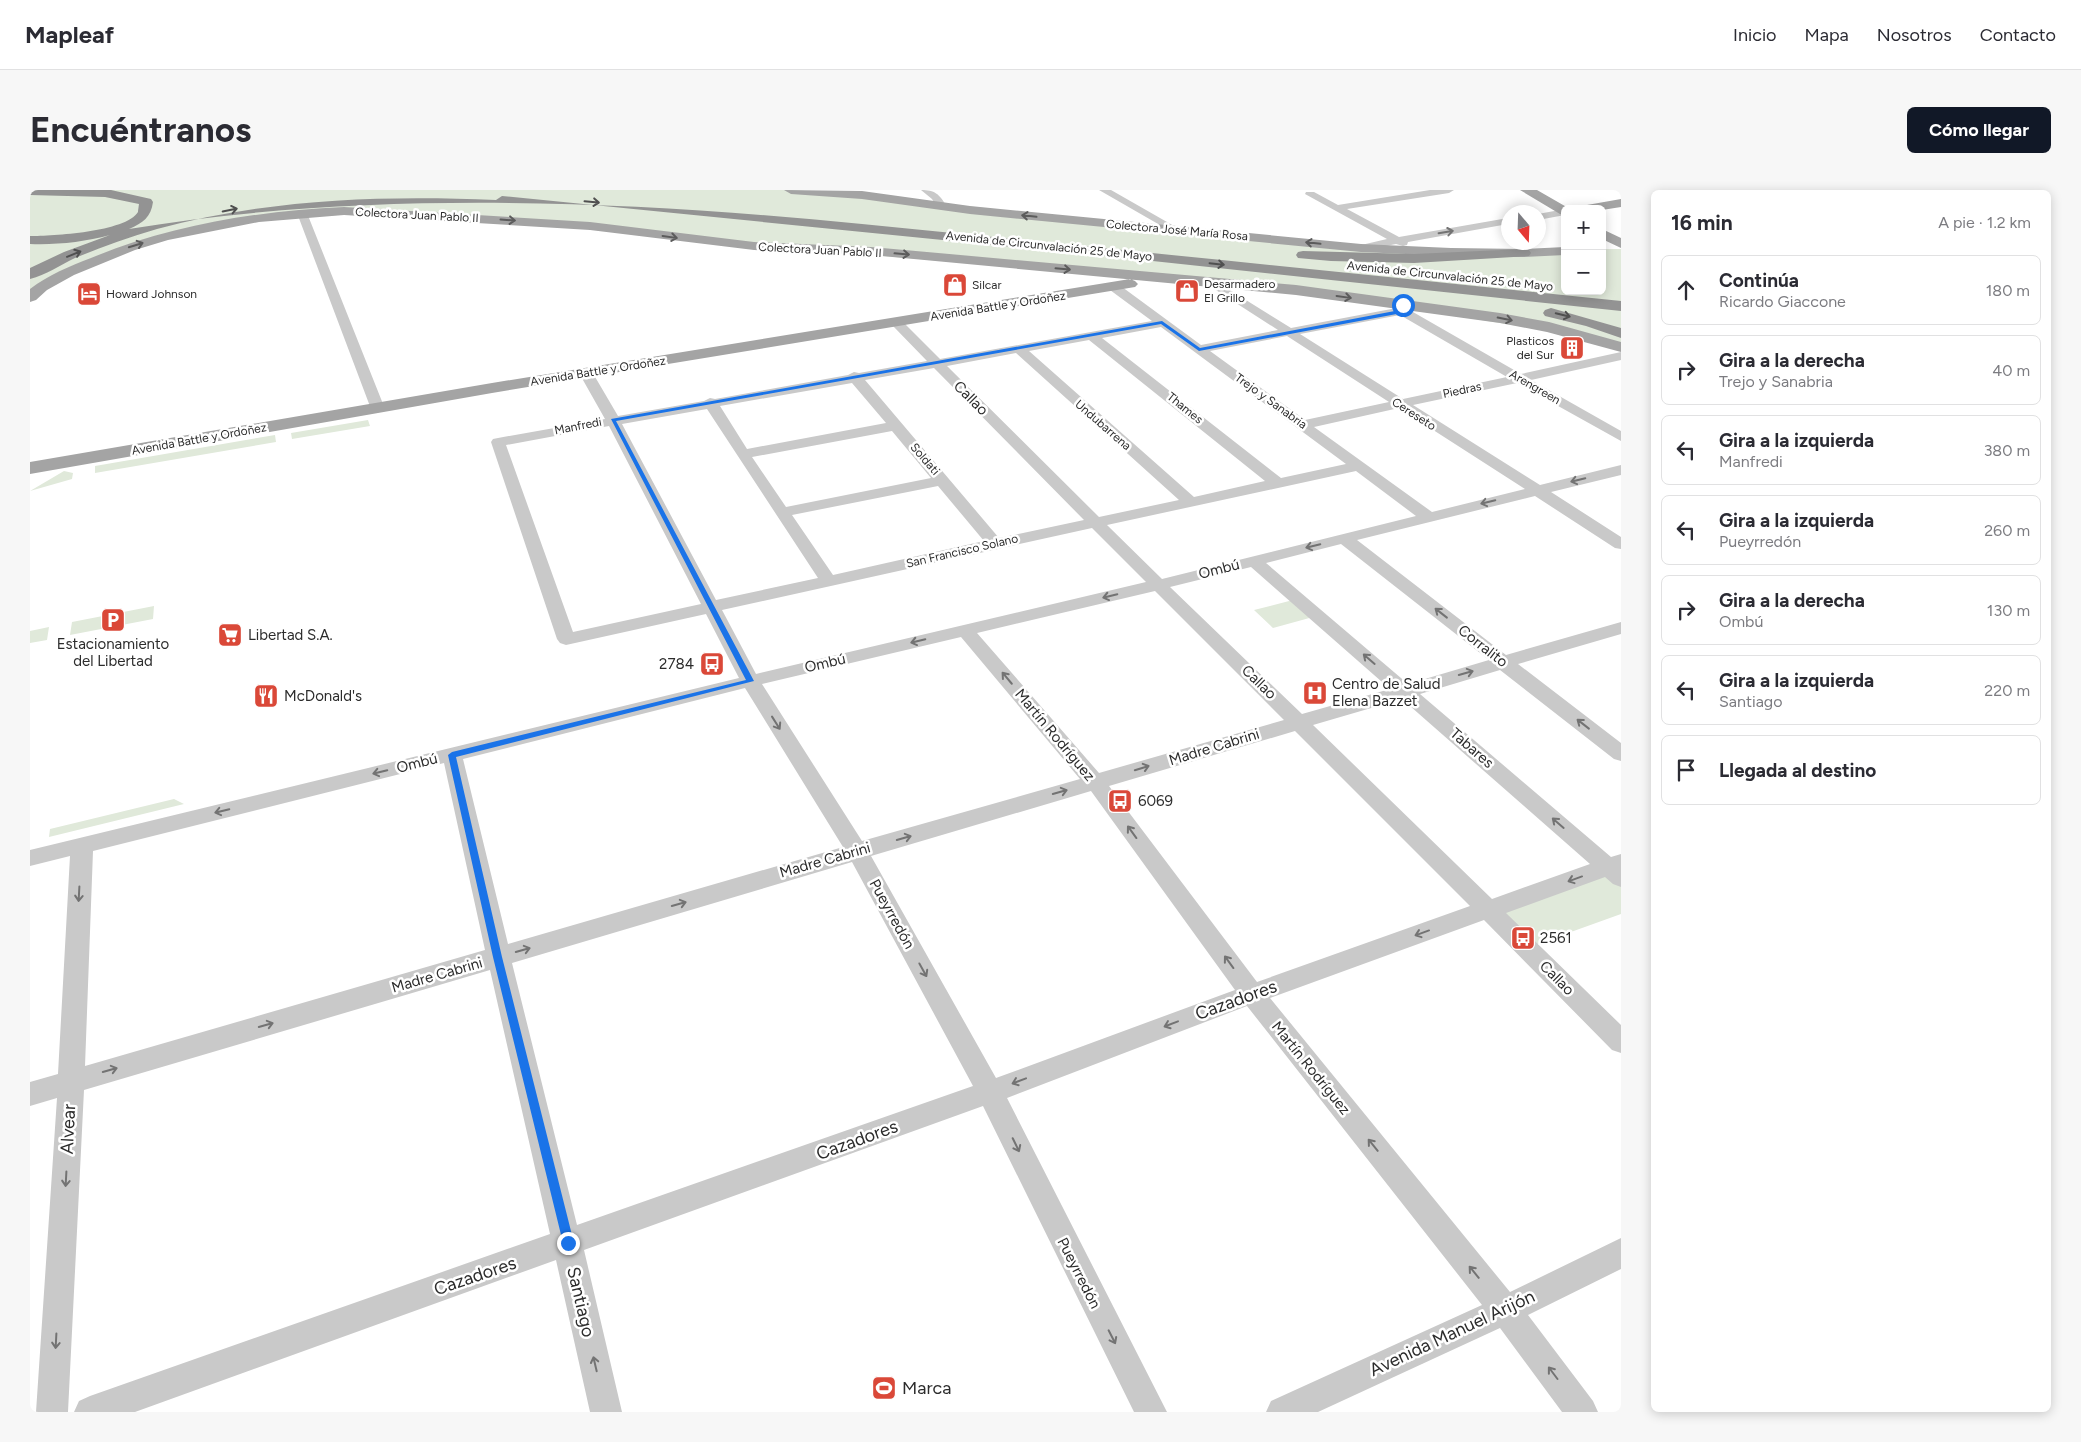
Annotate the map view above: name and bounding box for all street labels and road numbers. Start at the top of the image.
street label: Colectora Juan Pablo II [355,205,479,225]
street label: Colectora José María Rosa [1105,217,1249,243]
street label: Avenida de Circunvalación 25 de Mayo [945,228,1153,264]
street label: Colectora Juan Pablo II [758,240,882,260]
street label: Avenida de Circunvalación 25 de Mayo [1346,258,1554,294]
street label: Avenida Battle y Ordoñez [929,288,1067,324]
street label: Avenida Battle y Ordoñez [529,353,667,389]
street label: Arengreen [1507,367,1563,407]
street label: Trejo y Sanabria [1232,370,1310,432]
street label: Callao [950,377,992,419]
street label: Piedras [1441,379,1483,401]
street label: Thames [1164,389,1206,427]
street label: Cereseto [1389,395,1439,433]
street label: Undubarrena [1072,397,1134,453]
street label: Manfredi [553,415,603,437]
street label: Avenida Battle y Ordoñez [130,420,268,458]
street label: Soldati [907,440,943,478]
street label: San Francisco Solano [905,531,1019,571]
street label: Ombú [1197,555,1241,583]
street label: Corralito [1454,621,1512,671]
street label: Ombú [803,650,847,676]
street label: Callao [1238,661,1280,703]
street label: Martín Rodríguez [1011,685,1099,785]
street label: Tabares [1447,724,1497,772]
street label: Madre Cabrini [1167,725,1261,769]
street label: Ombú [395,749,439,777]
street label: Madre Cabrini [777,838,873,882]
street label: Pueyrredón [865,876,919,952]
street label: Madre Cabrini [389,953,485,997]
street label: Callao [1536,957,1578,999]
street label: Cazadores [1192,975,1280,1025]
street label: Martín Rodríguez [1268,1018,1354,1118]
street label: Alvear [56,1103,80,1155]
street label: Cazadores [813,1115,901,1165]
street label: Pueyrredón [1053,1235,1105,1311]
street label: Cazadores [431,1252,519,1300]
street label: Santiago [562,1265,600,1339]
street label: Avenida Manuel Arijón [1366,1285,1538,1381]

